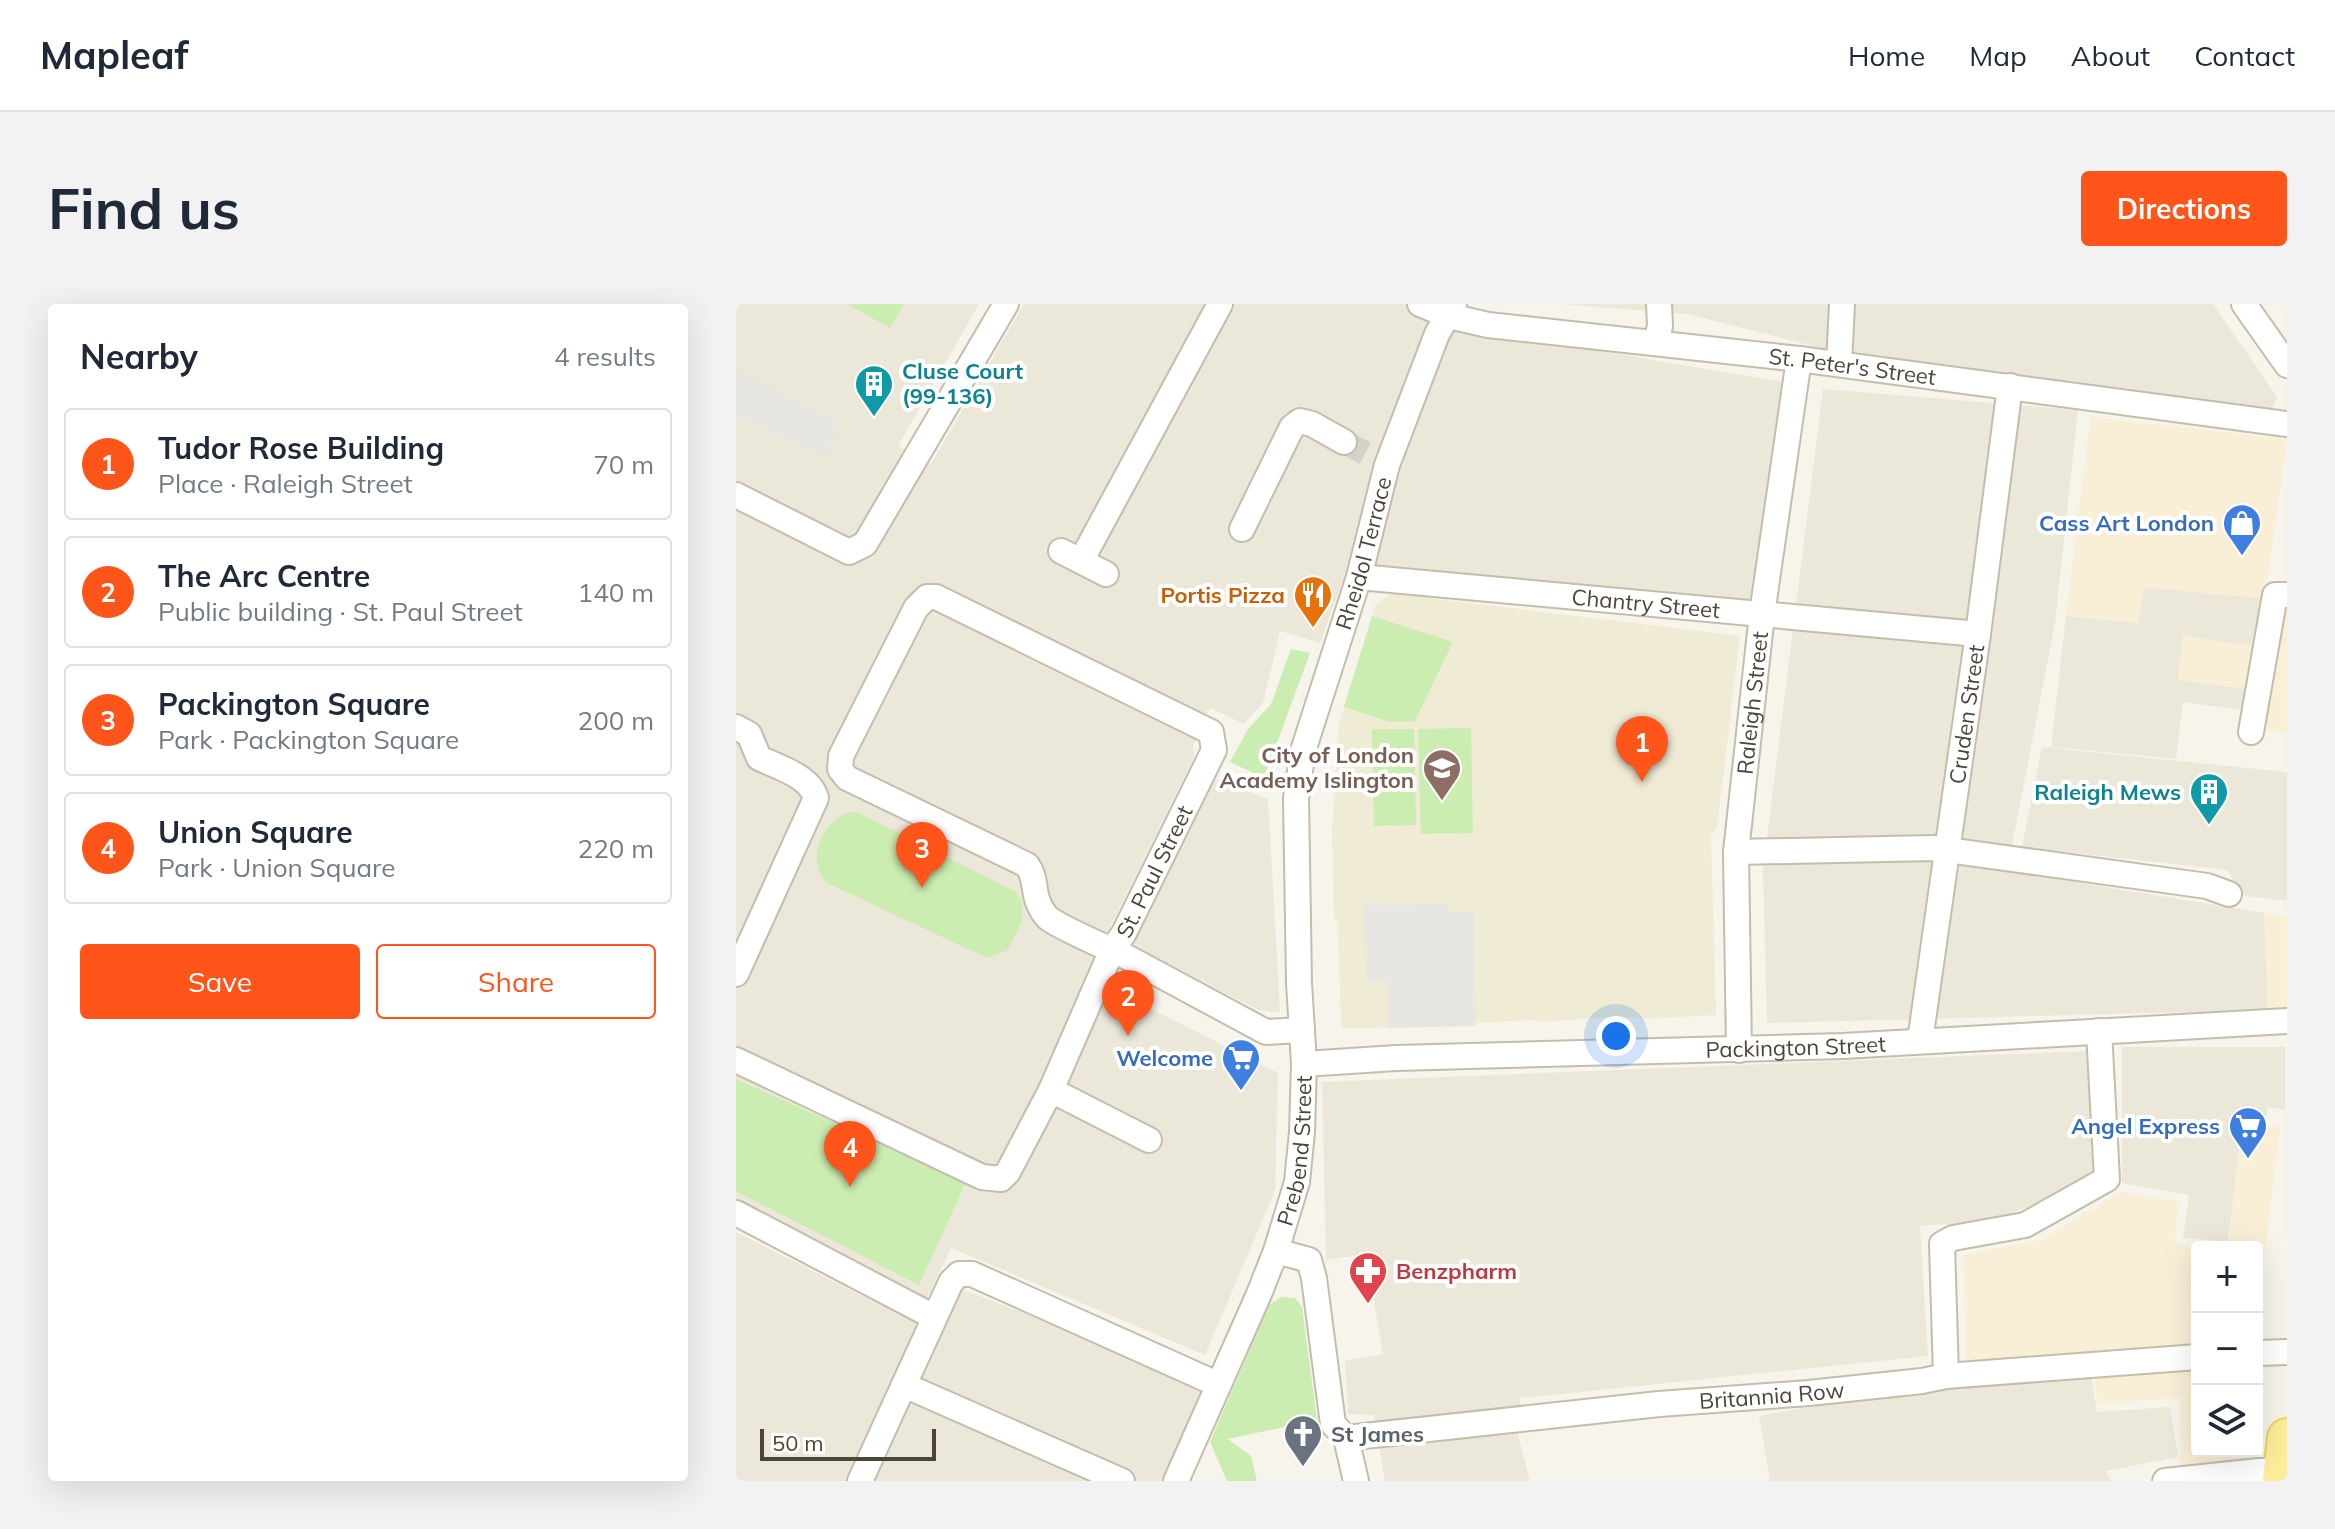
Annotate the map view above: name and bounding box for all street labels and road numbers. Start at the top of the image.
street label: St. Peter's Street [1767,342,1938,391]
street label: Rheidol Terrace [1329,474,1398,633]
street label: Chantry Street [1570,583,1721,624]
street label: Raleigh Street [1731,630,1774,776]
street label: Cruden Street [1943,642,1990,786]
street label: St. Paul Street [1110,800,1199,942]
street label: Packington Street [1705,1030,1887,1064]
street label: Prebend Street [1271,1075,1318,1229]
street label: Britannia Row [1698,1375,1846,1415]

